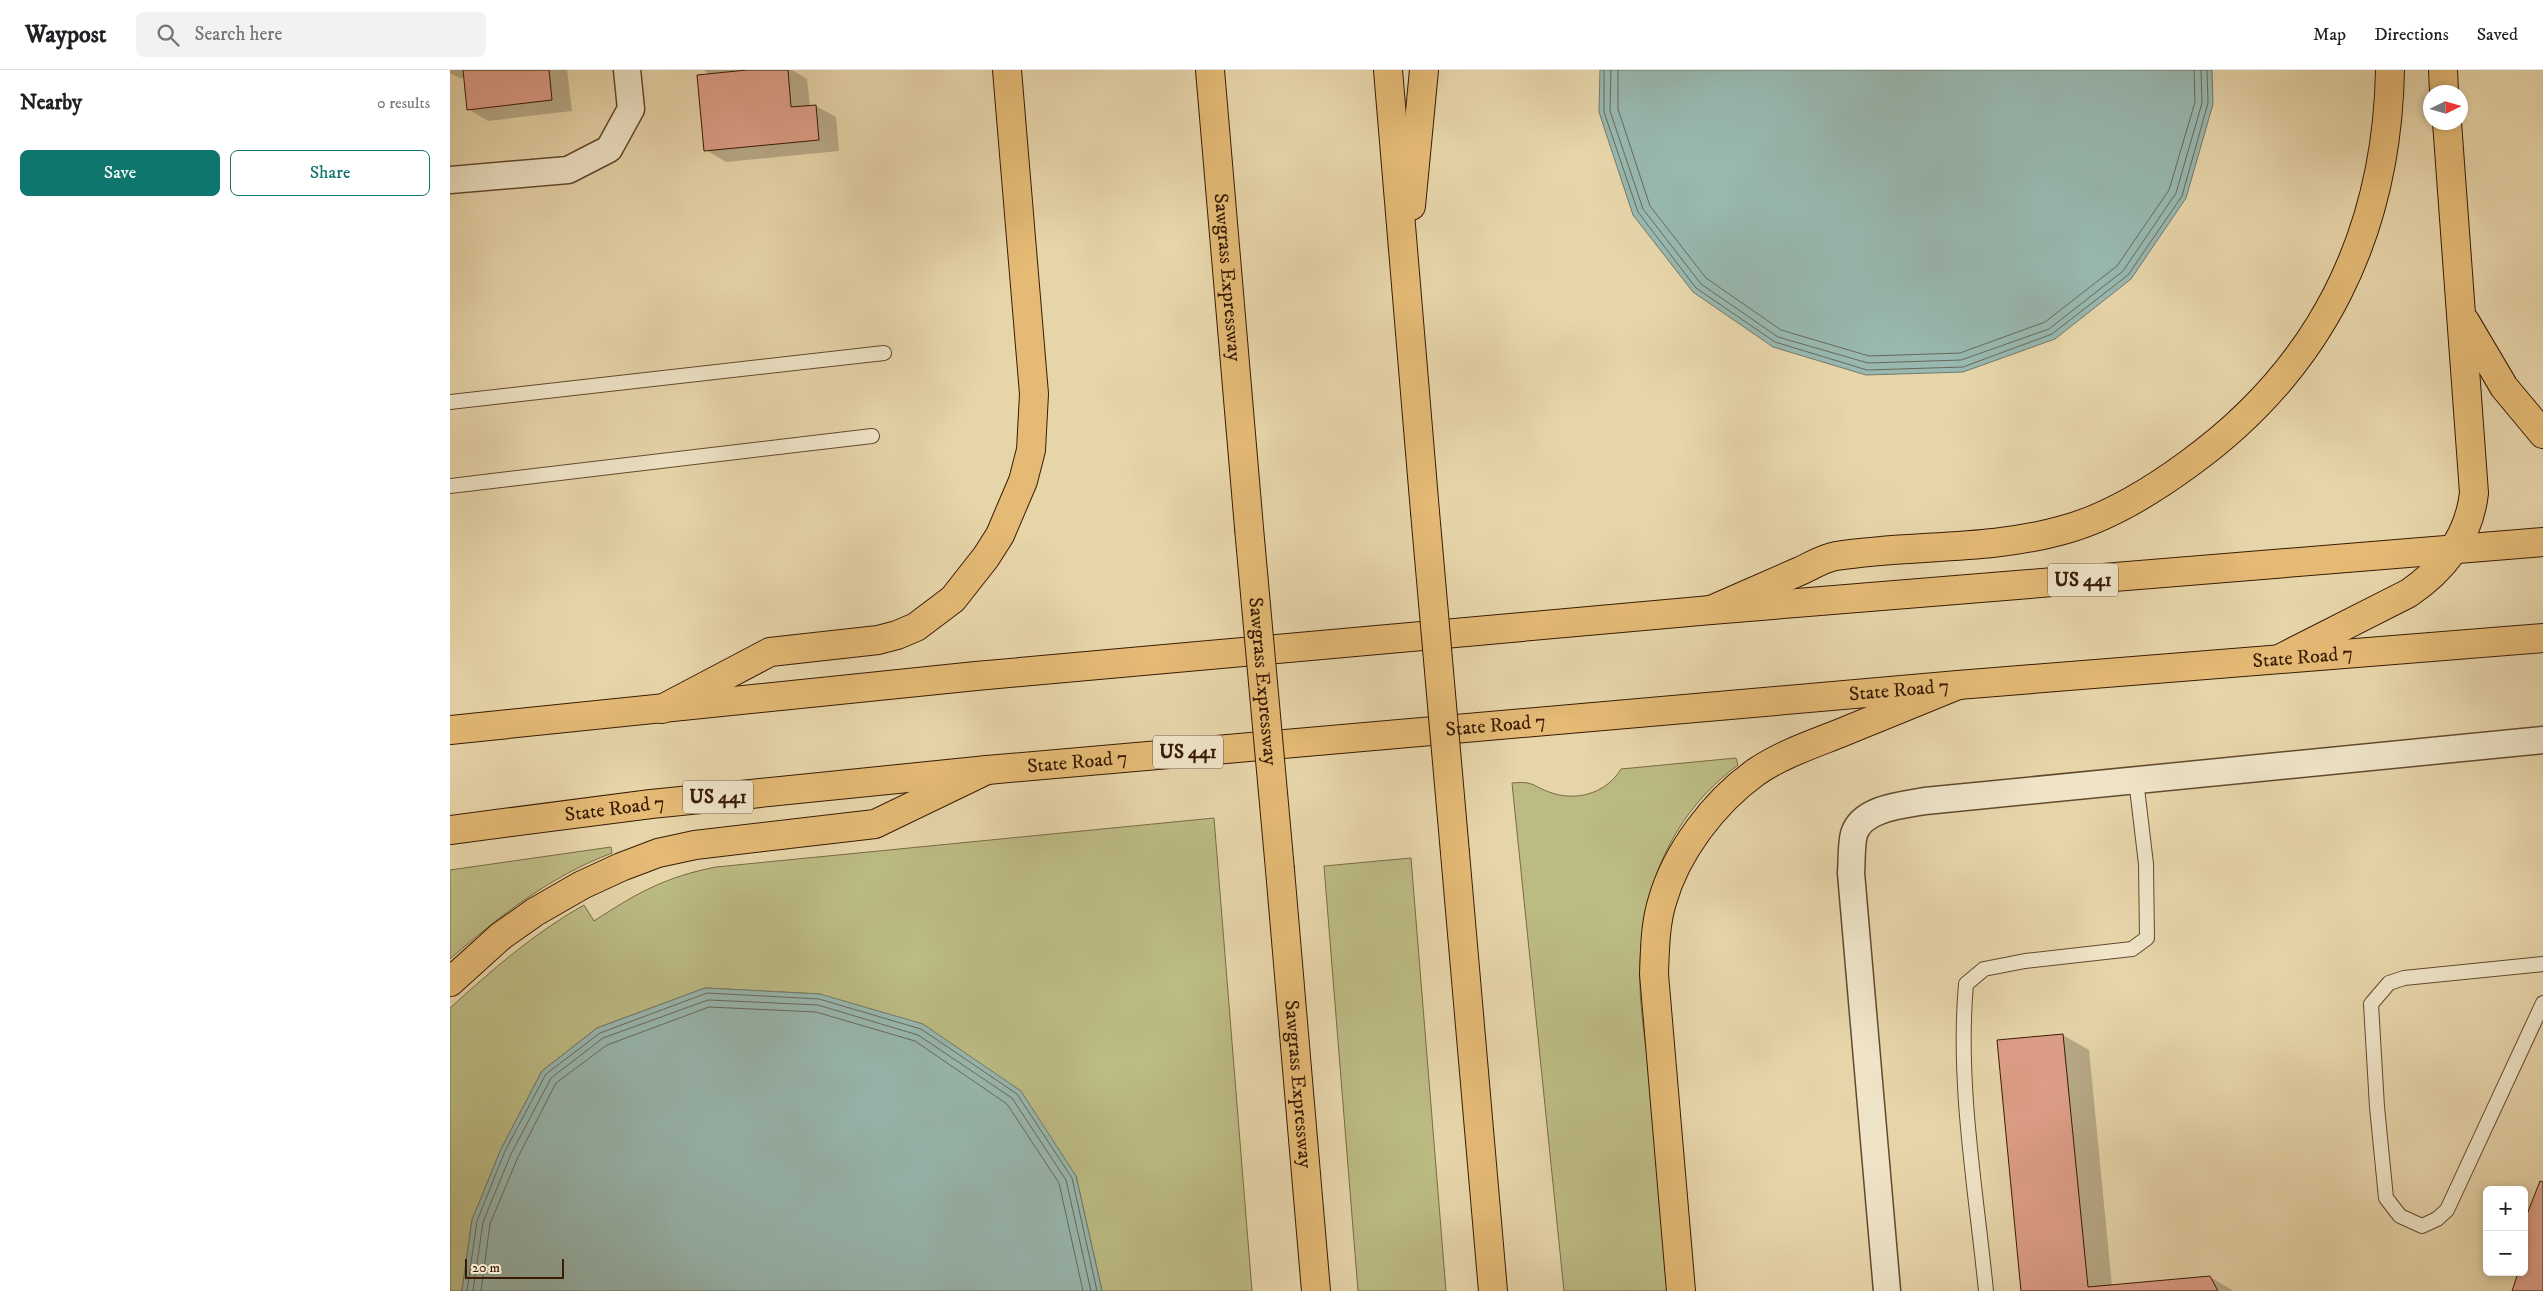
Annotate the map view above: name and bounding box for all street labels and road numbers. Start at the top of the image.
street label: Sawgrass Expressway [1208,192,1247,363]
road number: US 441 [2048,564,2118,596]
street label: Sawgrass Expressway [1243,596,1283,767]
street label: State Road 7 [2252,641,2354,674]
street label: State Road 7 [1848,673,1950,707]
street label: State Road 7 [1444,709,1547,742]
road number: US 441 [1153,736,1223,769]
street label: State Road 7 [1026,745,1128,779]
road number: US 441 [683,780,753,814]
street label: State Road 7 [563,790,666,828]
street label: Sawgrass Expressway [1279,999,1318,1170]

